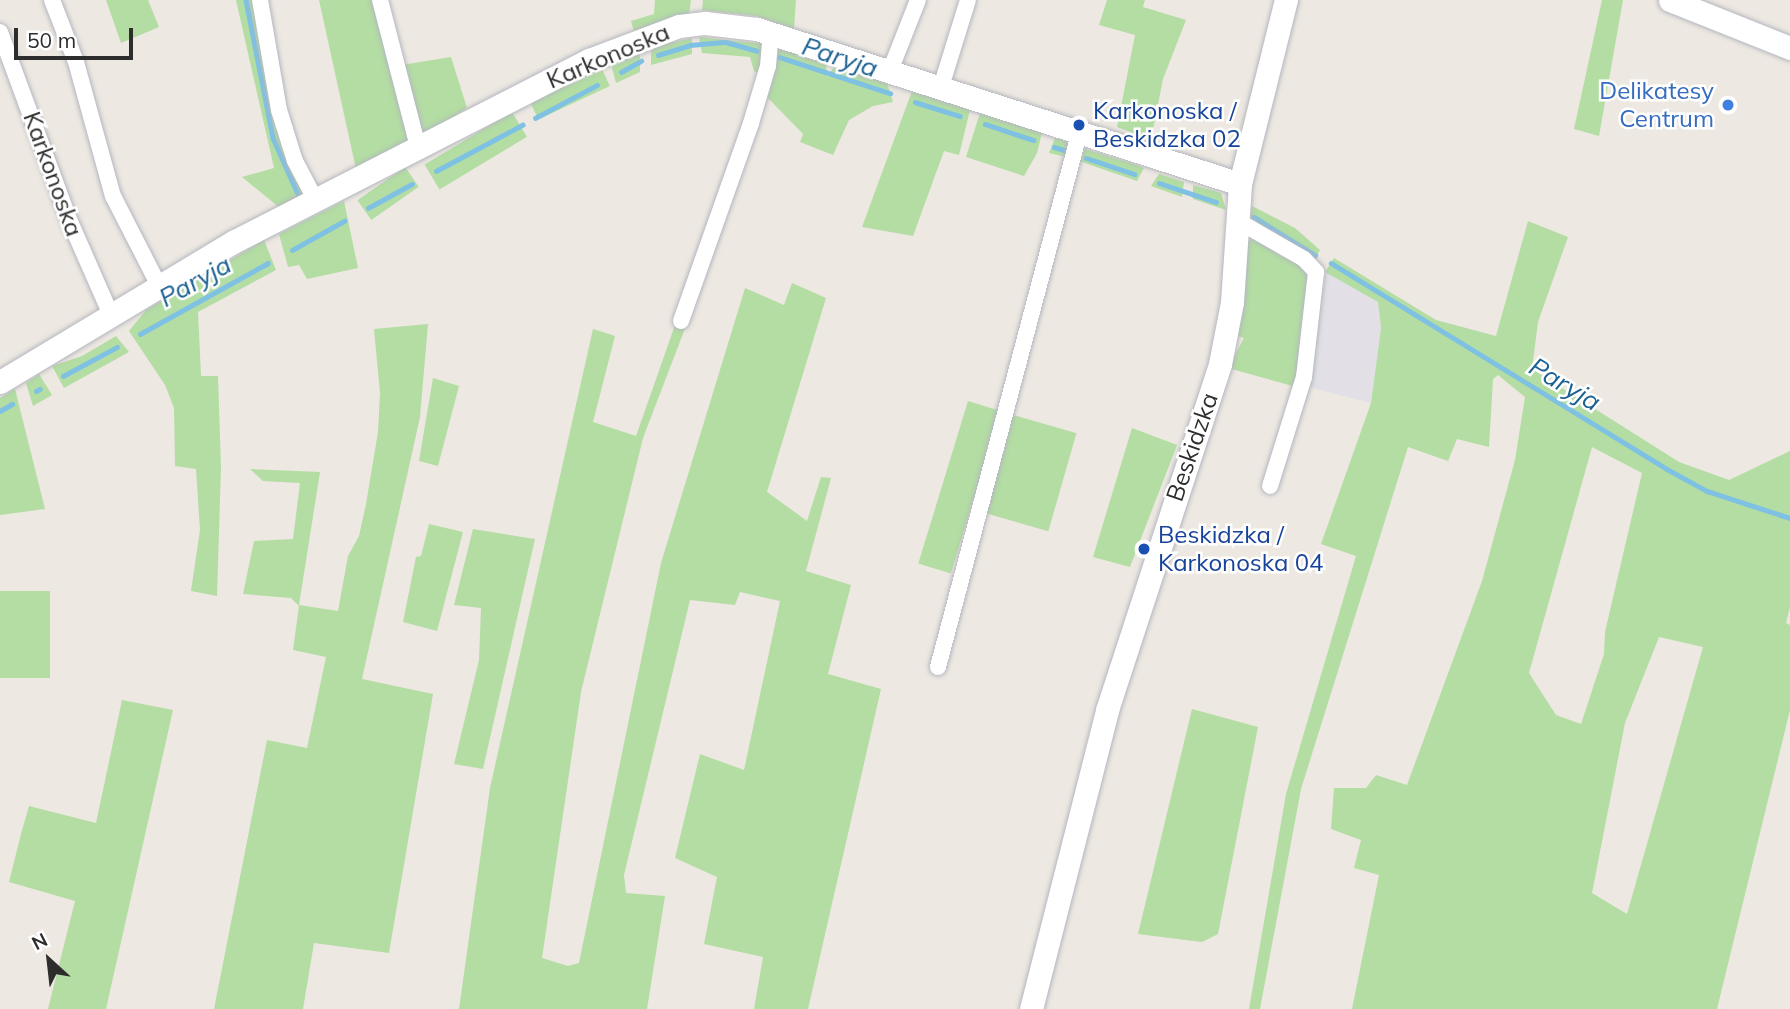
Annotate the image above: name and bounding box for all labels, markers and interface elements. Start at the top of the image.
scale bar [18,14,136,58]
street label: Karkonoska [542,17,674,95]
text: 50 m [27,27,76,53]
water label: Paryja [798,30,882,84]
place label: Delikatesy Centrum [1599,77,1714,133]
place label: Karkonoska / Beskidzka 02 [1093,97,1241,153]
marker: Delikatesy Centrum [1720,97,1736,113]
street label: Karkonoska [17,108,89,240]
marker: Karkonoska / Beskidzka 02 [1071,117,1087,133]
water label: Paryja [153,249,237,313]
water label: Paryja [1524,351,1606,417]
street label: Beskidzka [1160,389,1224,505]
place label: Beskidzka / Karkonoska 04 [1158,521,1323,577]
marker: Beskidzka / Karkonoska 04 [1136,541,1152,557]
north arrow [14,925,84,995]
text: N [28,927,51,955]

